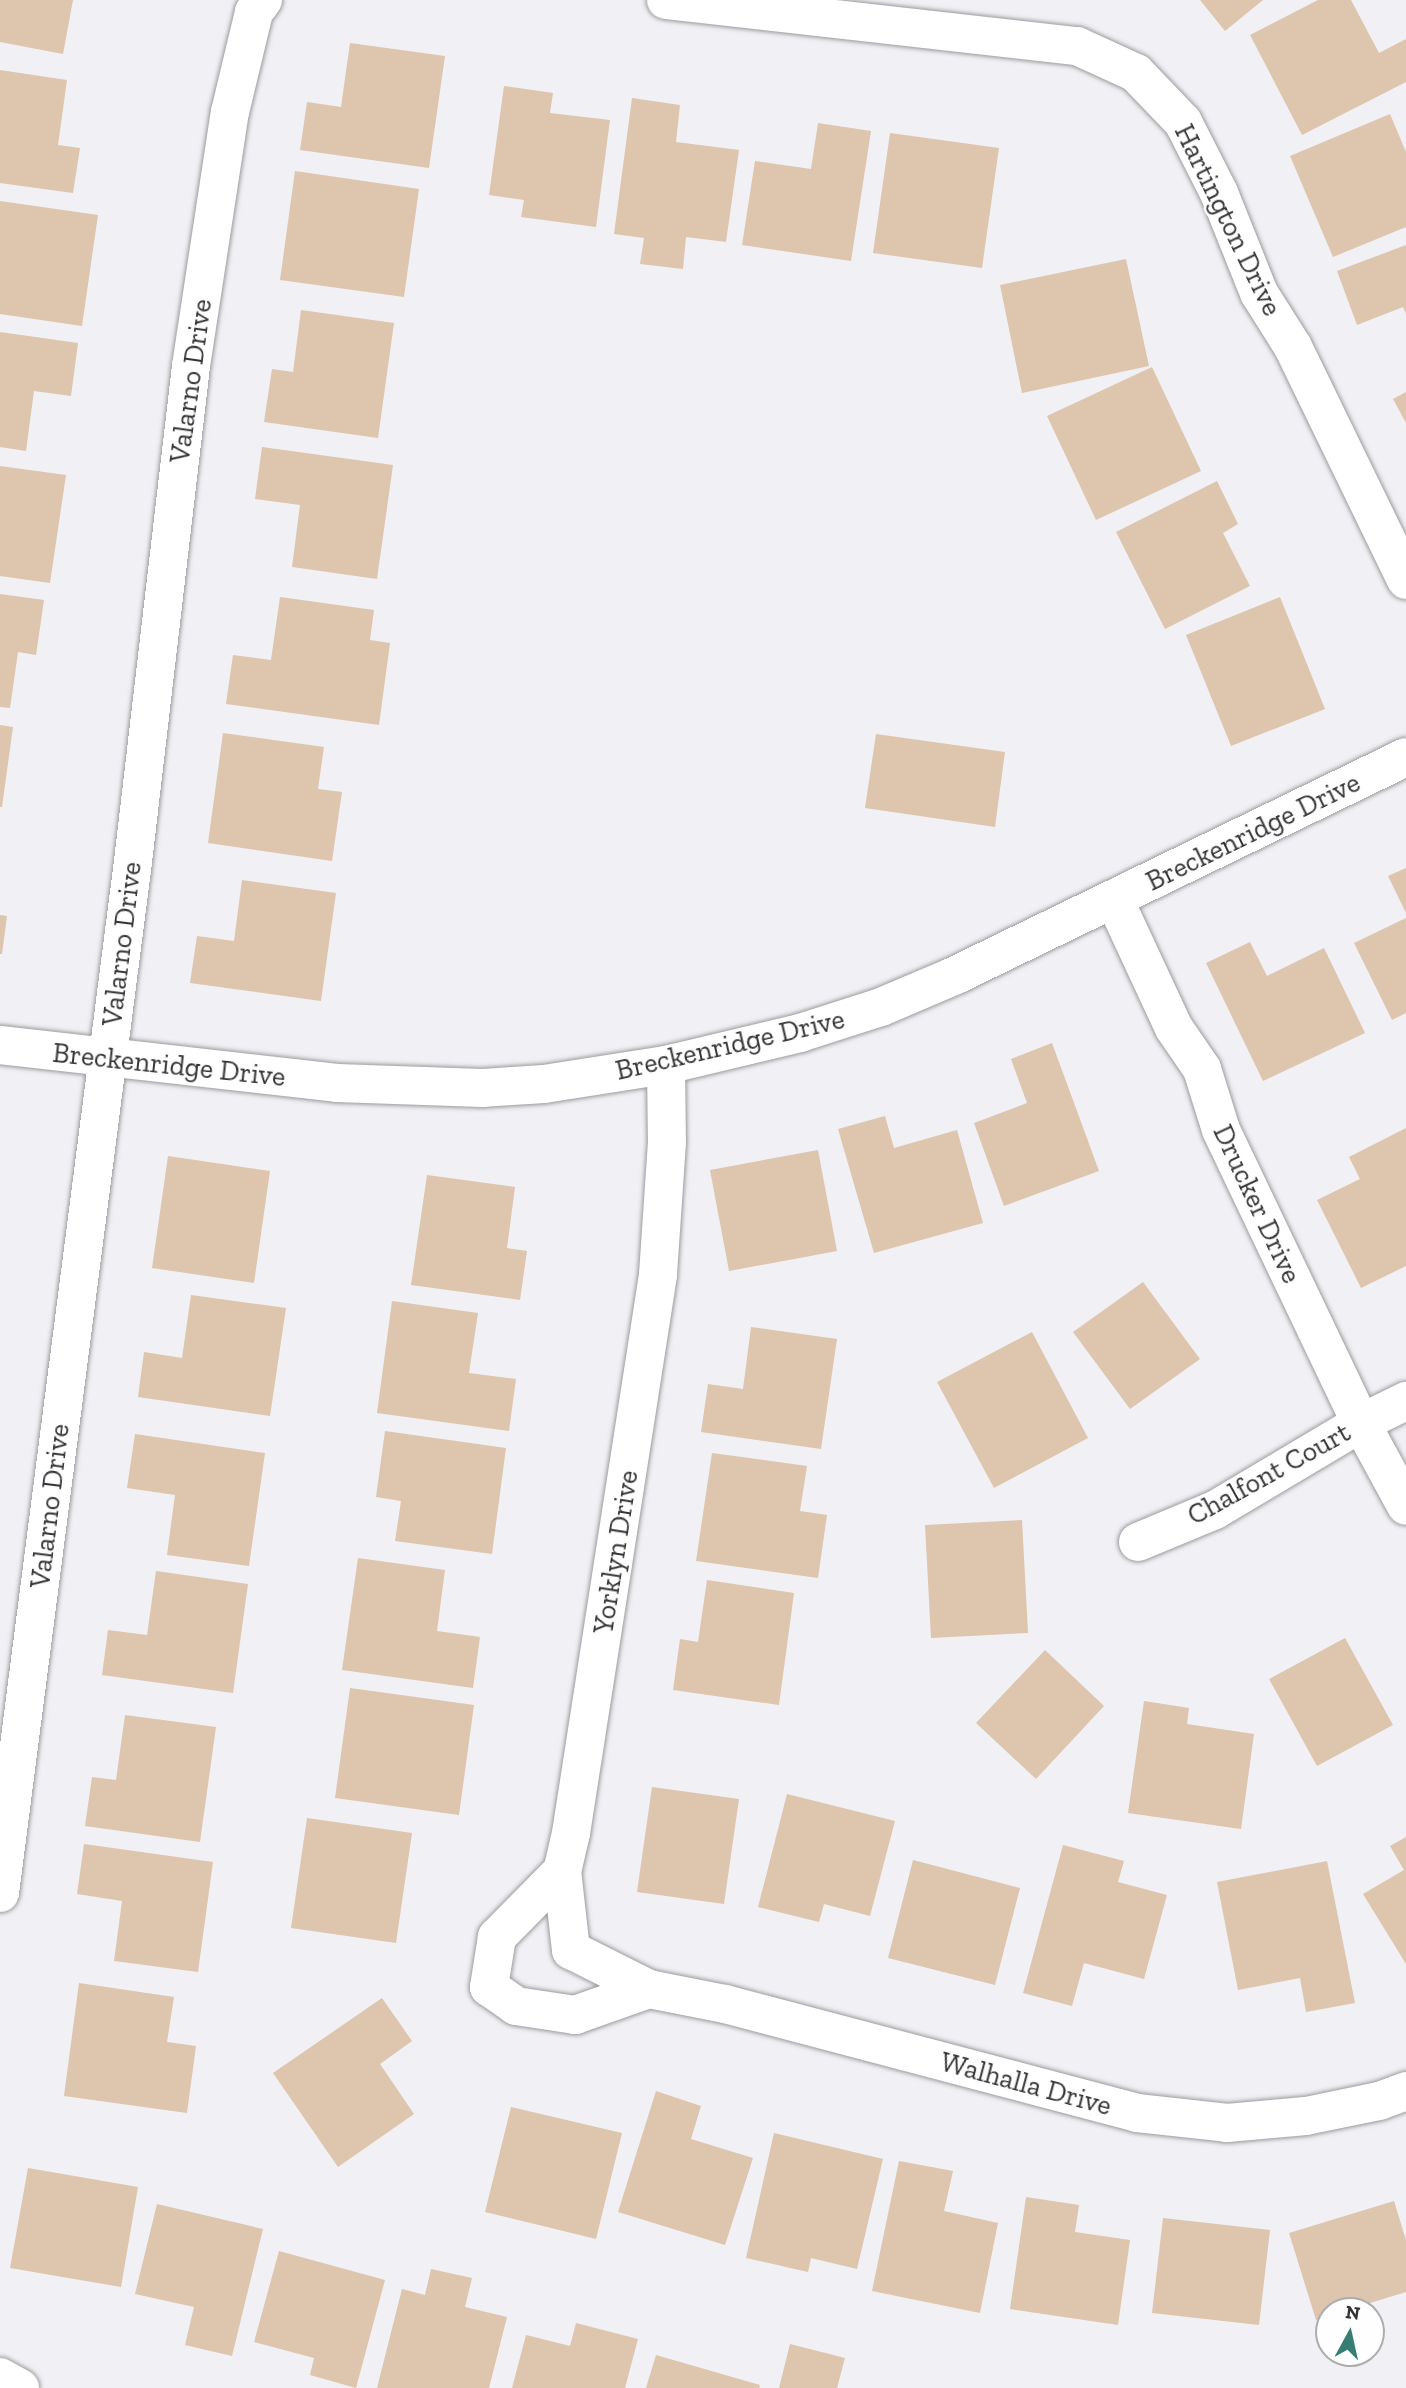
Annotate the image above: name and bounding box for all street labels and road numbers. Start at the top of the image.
street label: Hartington Drive [1167,119,1289,321]
street label: Valarno Drive [163,297,219,465]
street label: Breckenridge Drive [1141,766,1365,898]
street label: Valarno Drive [95,860,149,1028]
street label: Breckenridge Drive [612,1002,848,1088]
street label: Breckenridge Drive [51,1036,287,1094]
street label: Drucker Drive [1206,1119,1308,1289]
street label: Chalfont Court [1182,1415,1356,1533]
street label: Valarno Drive [23,1422,77,1590]
street label: Yorklyn Drive [586,1468,646,1636]
street label: Walhalla Drive [937,2045,1115,2123]

